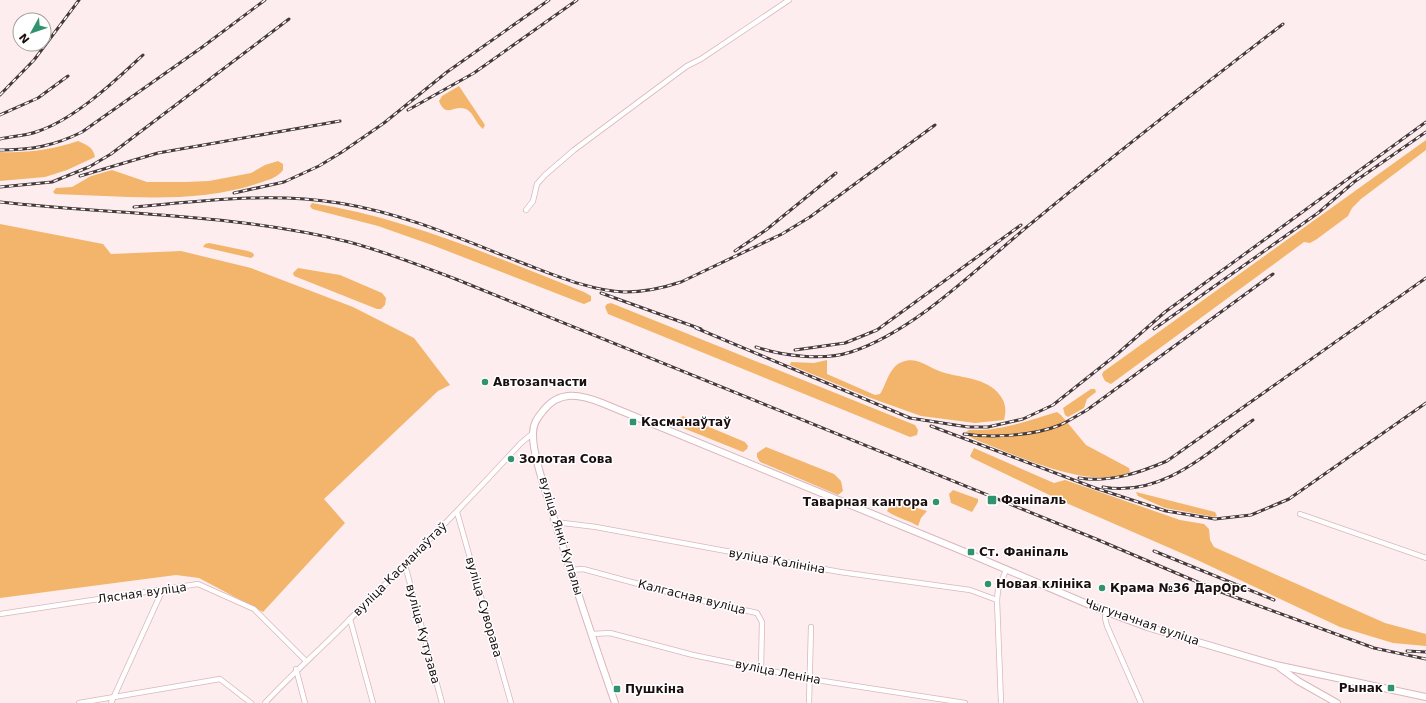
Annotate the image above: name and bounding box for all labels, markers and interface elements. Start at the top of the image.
north arrow [12,12,52,52]
text: N [17,30,33,46]
place label: Автозапчасти [493,375,587,389]
marker: Автозапчасти [480,377,490,387]
place label: Касманаўтаў [641,415,731,429]
marker: Касманаўтаў [628,417,638,427]
place label: Золотая Сова [519,452,612,466]
marker: Золотая Сова [506,454,516,464]
street label: вуліца Янкі Купалы [536,475,586,597]
place label: Фаніпаль [1001,493,1067,507]
marker: Фаніпаль [986,494,998,506]
place label: Таварная кантора [803,495,928,509]
marker: Таварная кантора [931,497,941,507]
street label: вуліца Касманаўтаў [350,519,450,619]
place label: Ст. Фаніпаль [979,545,1069,559]
street label: вуліца Калініна [728,546,826,576]
marker: Ст. Фаніпаль [966,547,976,557]
street label: вуліца Суворава [463,555,505,659]
street label: Калгасная вуліца [637,577,747,617]
place label: Новая клініка [996,577,1092,591]
marker: Новая клініка [983,579,993,589]
street label: Лясная вуліца [97,580,187,606]
place label: Крама №36 ДарОрс [1110,581,1247,595]
street label: вуліца Кутузава [403,583,443,685]
marker: Крама №36 ДарОрс [1097,583,1107,593]
street label: Чыгуначная вуліца [1083,596,1201,648]
street label: вуліца Леніна [734,657,822,687]
place label: Рынак [1339,681,1383,695]
place label: Пушкіна [625,682,684,696]
marker: Рынак [1386,683,1396,693]
marker: Пушкіна [612,684,622,694]

